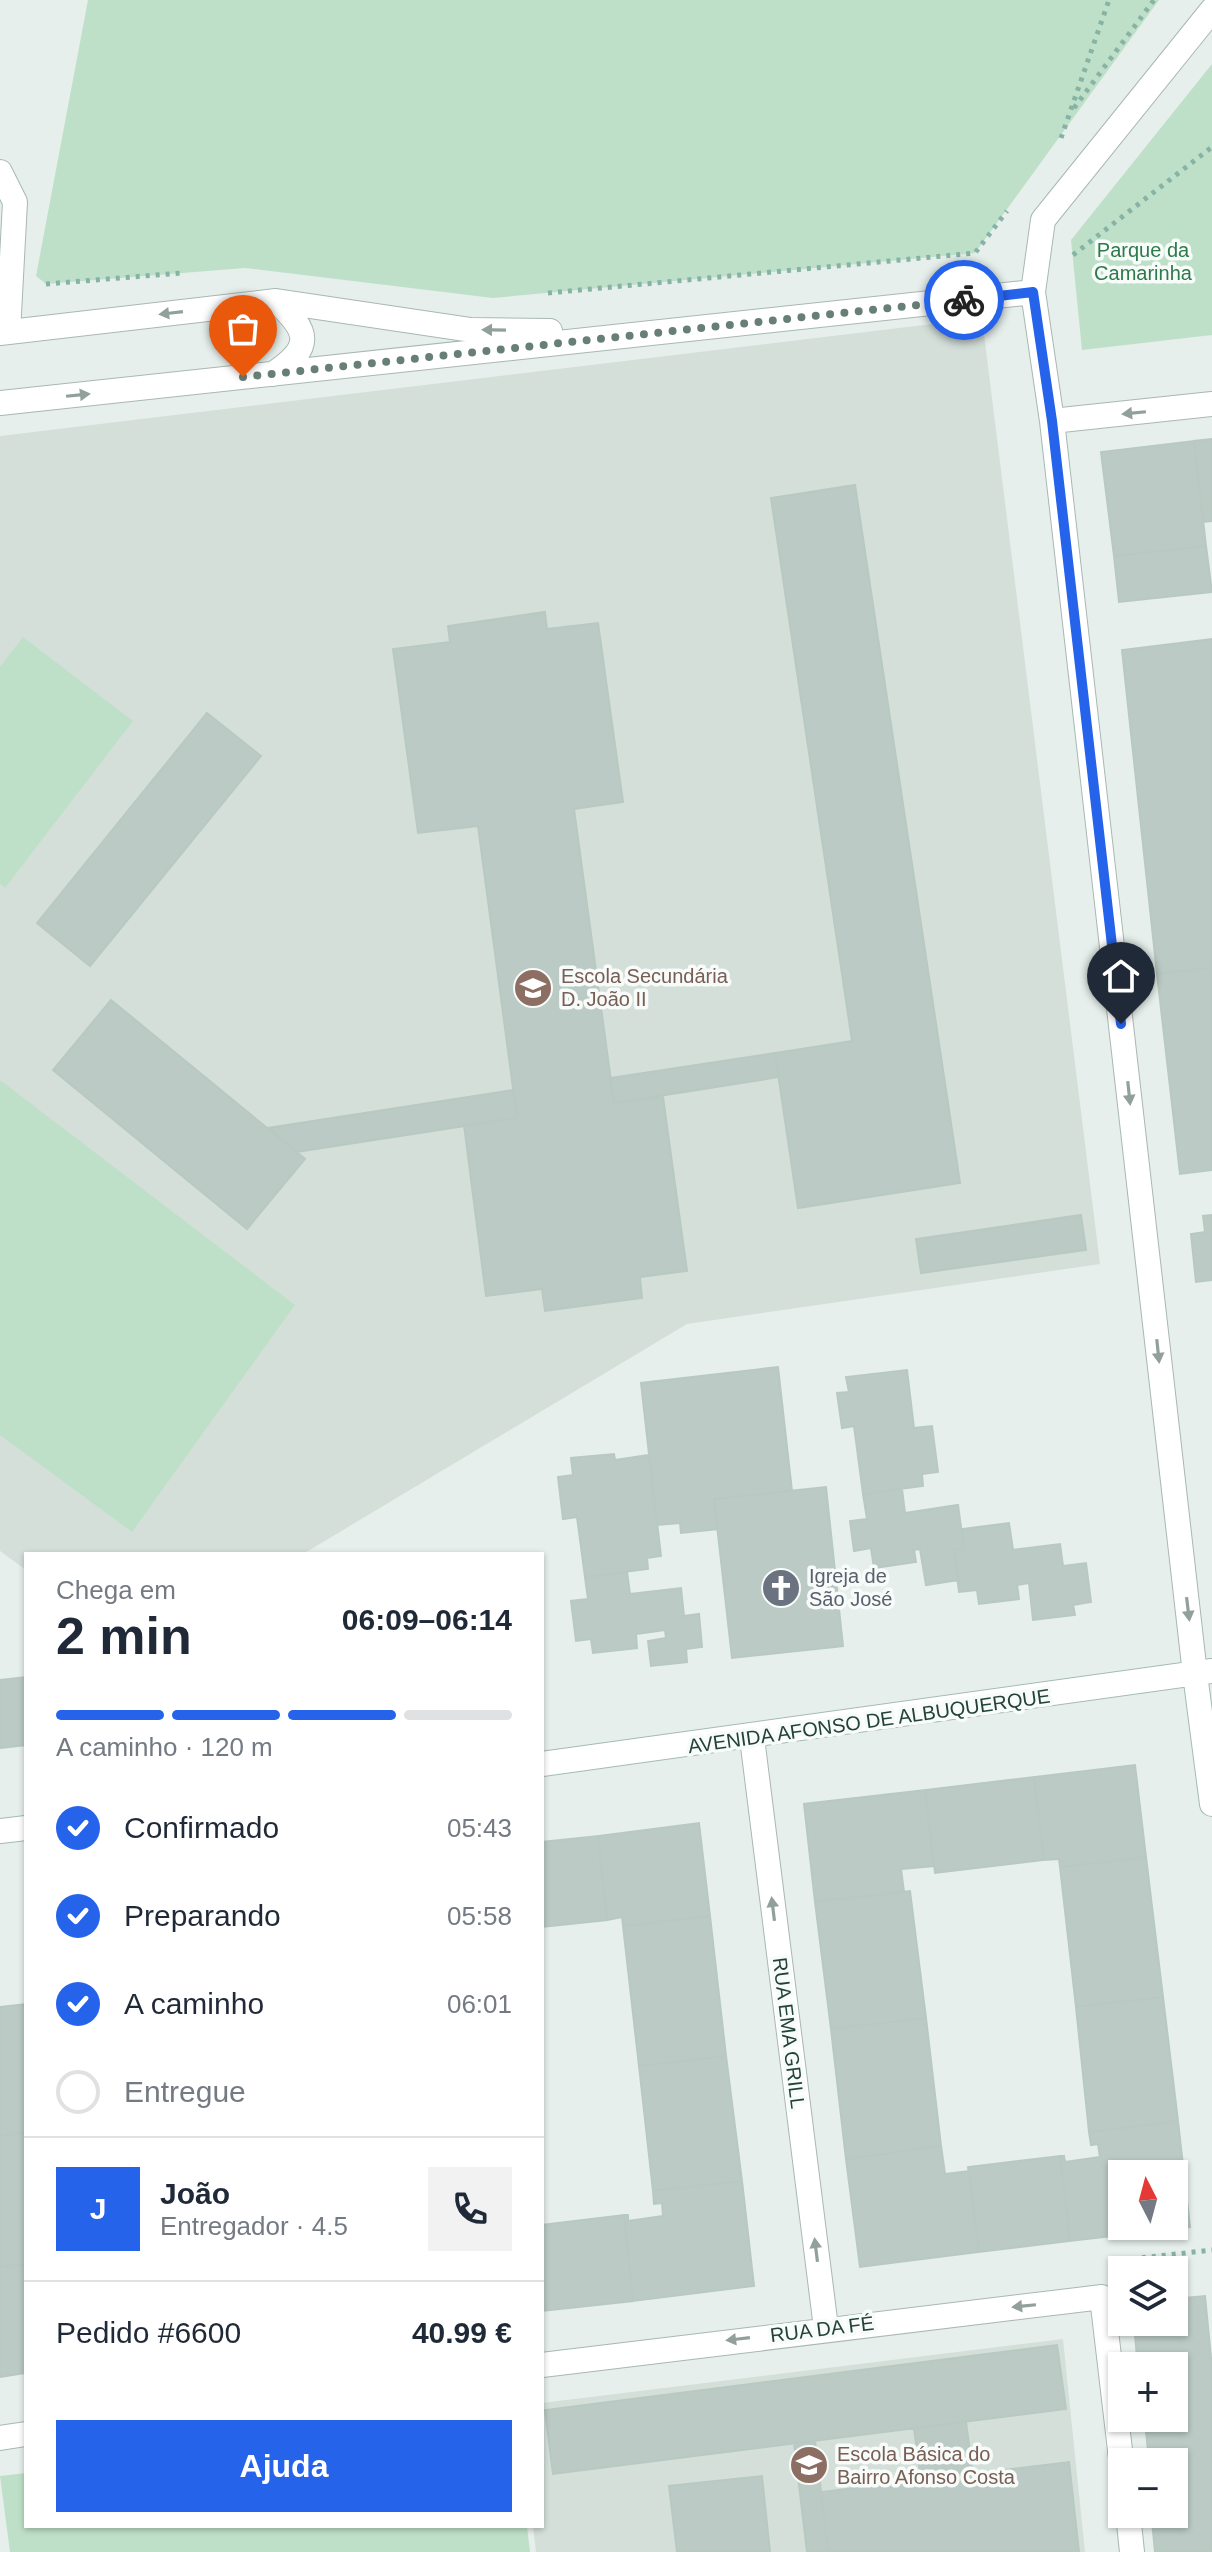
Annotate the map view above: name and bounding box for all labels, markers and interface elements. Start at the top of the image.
park label: Parque da Camarinha [1094,239,1193,284]
courier [924,260,1004,340]
icon: bike [942,278,986,322]
pin [209,295,277,377]
one-way arrow [158,306,183,319]
icon: bag [221,307,265,351]
one-way arrow [481,324,506,336]
one-way arrow [65,388,90,401]
one-way arrow [1122,406,1147,419]
pin [1087,942,1155,1024]
icon: home [1099,954,1143,998]
place label: Escola Secundária D. João II [561,965,729,1010]
school or university icon: Escola Secundária D. João II [512,967,554,1009]
one-way arrow [1122,1081,1135,1106]
one-way arrow [1152,1339,1165,1364]
place label: Igreja de São José [809,1565,892,1610]
church icon: Igreja de São José [760,1567,802,1609]
text: Chega em [56,1575,176,1605]
one-way arrow [1181,1597,1194,1622]
text: 06:09–06:14 [342,1603,512,1636]
text: 2 min [56,1607,192,1665]
street label: AVENIDA AFONSO DE ALBUQUERQUE [687,1685,1051,1757]
text: A caminho · 120 m [56,1732,273,1762]
icon: check [56,1806,100,1850]
text: Confirmado [124,1811,279,1844]
text: 05:43 [447,1813,512,1843]
icon: check [56,1894,100,1938]
one-way arrow [766,1896,779,1921]
text: Preparando [124,1899,281,1932]
text: 05:58 [447,1901,512,1931]
street label: RUA EMA GRILL [769,1956,809,2110]
icon: check [56,1982,100,2026]
text: A caminho [124,1987,264,2020]
text: 06:01 [447,1989,512,2019]
text: Entregue [124,2075,246,2108]
north arrow [1108,2160,1188,2240]
map controls [1108,2160,1188,2528]
button: phone [428,2167,512,2251]
text: João [160,2177,230,2210]
text: J [90,2192,106,2225]
text: Entregador · 4.5 [160,2211,348,2241]
one-way arrow [809,2237,822,2262]
button: layers [1108,2256,1188,2336]
one-way arrow [1011,2300,1036,2313]
street label: RUA DA FÉ [769,2312,875,2346]
text: Pedido #6600 [56,2316,241,2349]
text: 40.99 € [412,2316,512,2349]
one-way arrow [725,2333,750,2346]
button: + [1108,2352,1188,2432]
button: Ajuda [56,2420,512,2512]
place label: Escola Básica do Bairro Afonso Costa [837,2443,1016,2488]
school or university icon: Escola Básica do Bairro Afonso Costa [788,2444,830,2486]
button: − [1108,2448,1188,2528]

